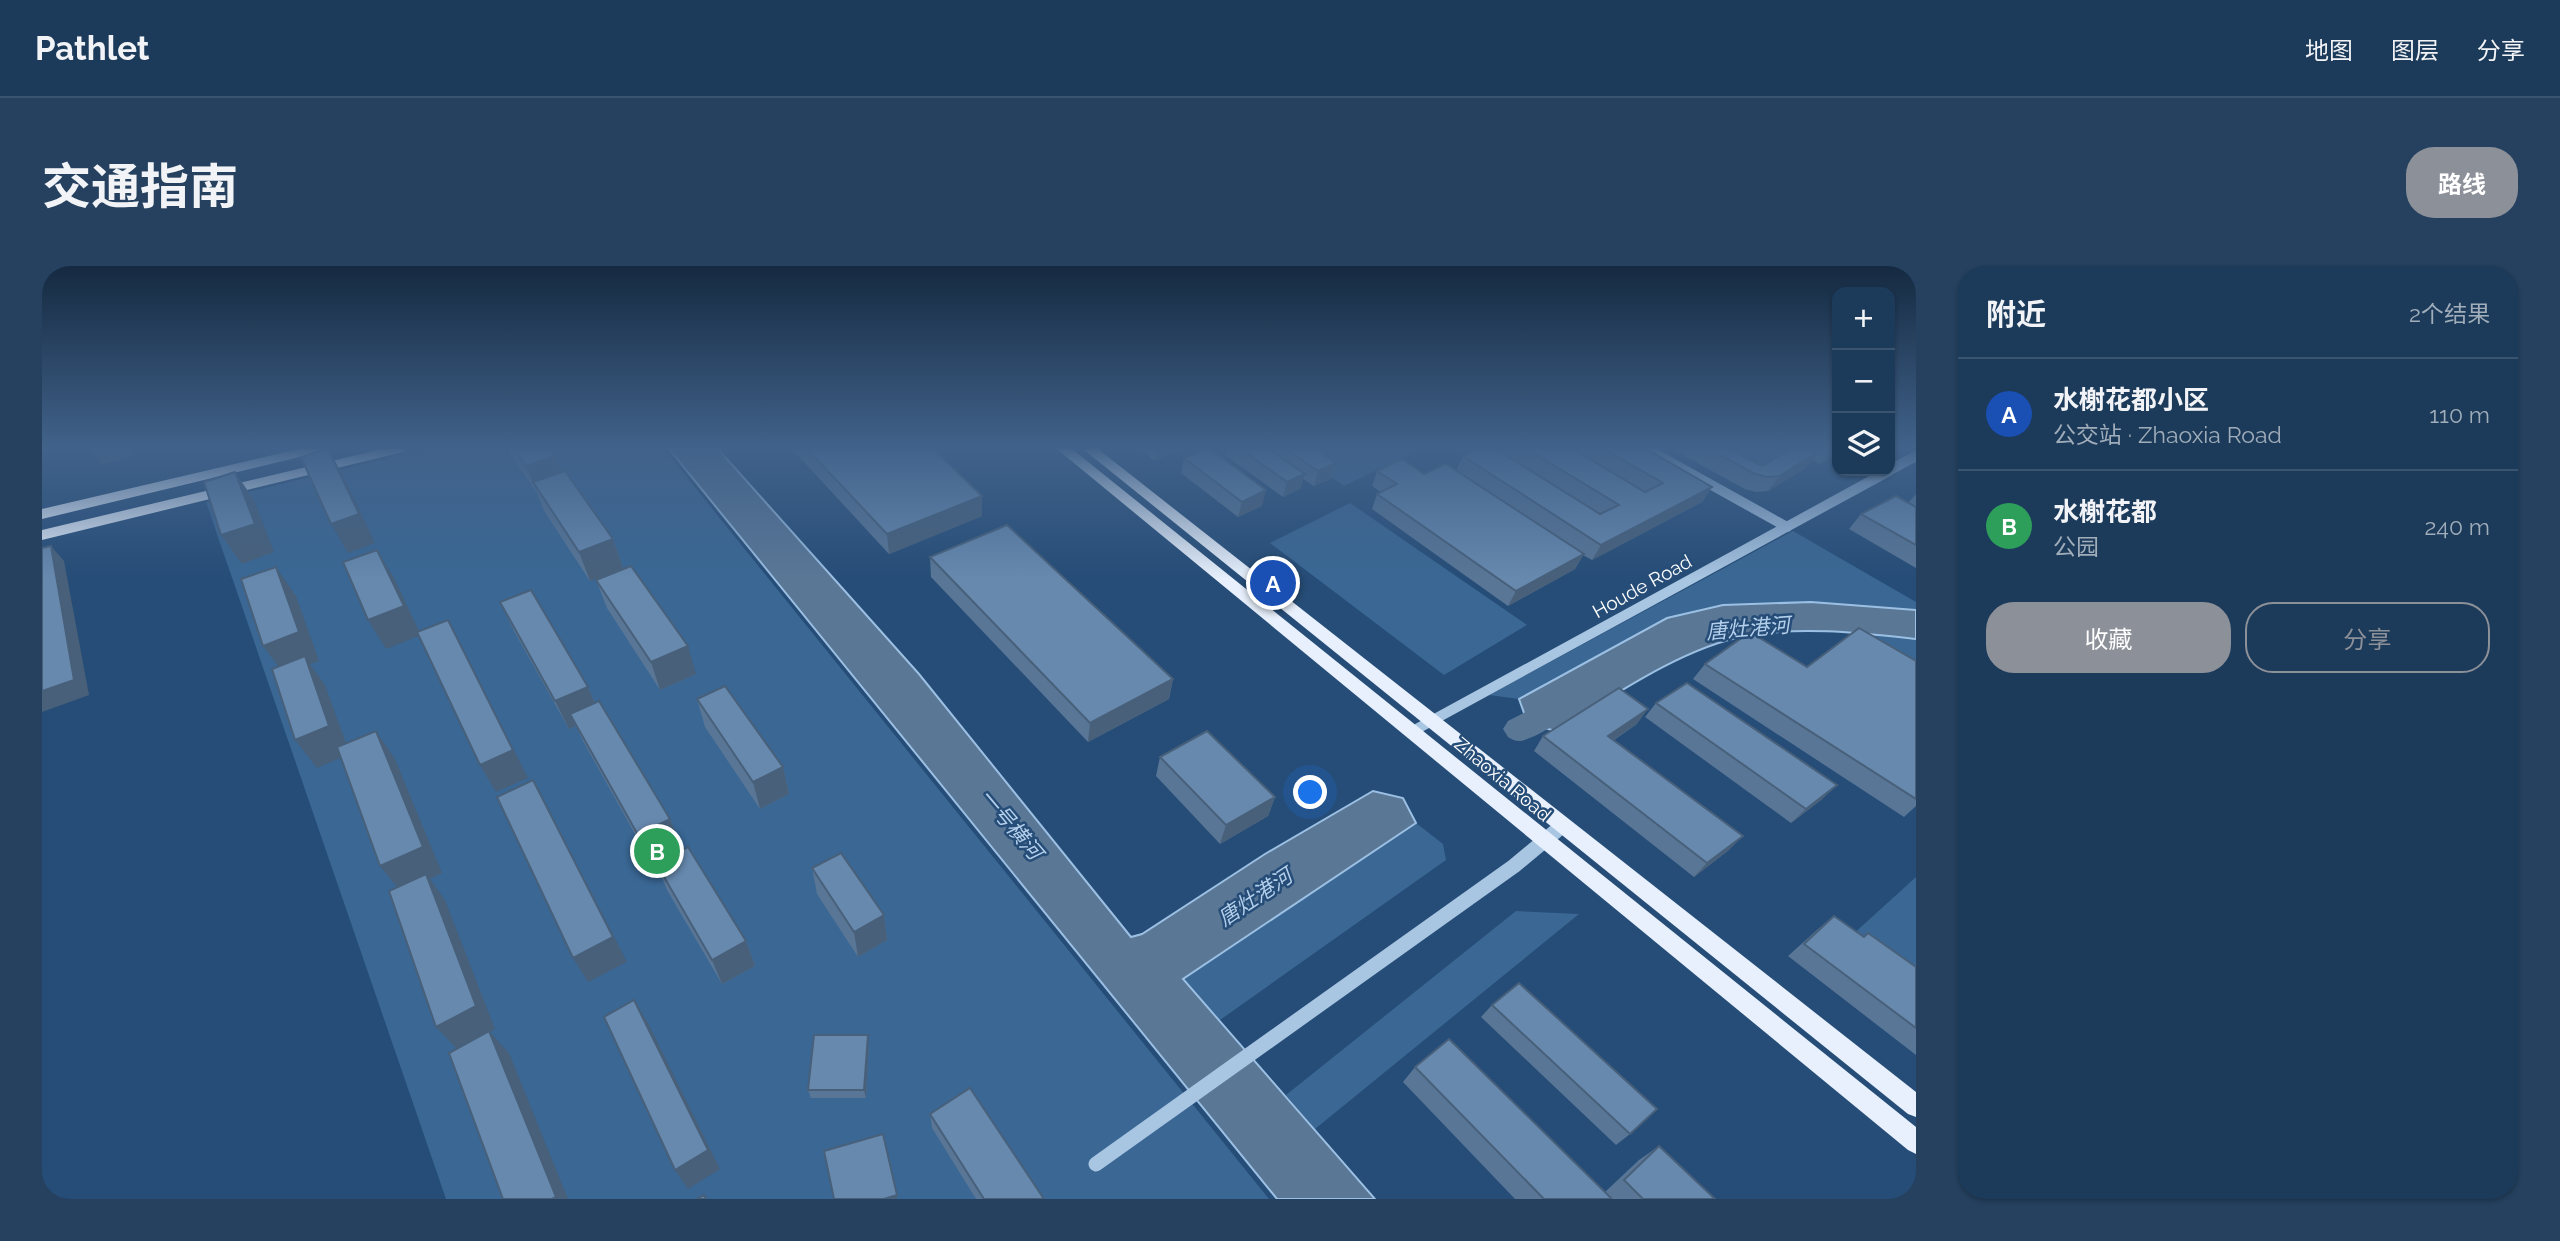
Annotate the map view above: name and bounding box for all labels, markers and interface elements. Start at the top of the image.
text: Pathlet [35,29,149,68]
text: 地图 [2305,36,2353,65]
text: 图层 [2391,36,2439,65]
text: 分享 [2477,36,2525,65]
button: 路线 [2406,147,2518,218]
text: 交通指南 [42,158,238,215]
map controls [1832,287,1895,476]
button: + [1832,287,1895,350]
text: 附近 [1986,297,2046,332]
text: 2个结果 [2409,300,2490,327]
button: − [1832,350,1895,413]
text: 水榭花都小区 [2053,385,2209,415]
text: A [2001,401,2017,428]
text: 110 m [2429,401,2490,428]
button: layers [1832,413,1895,476]
text: 公交站 · Zhaoxia Road [2053,421,2282,448]
text: 水榭花都 [2053,497,2157,527]
text: B [2001,513,2017,540]
text: 240 m [2424,513,2490,540]
text: 公园 [2053,533,2099,560]
street label: Houde Road [1589,550,1695,622]
pin: A [1250,557,1296,609]
button: 收藏 [1986,602,2231,673]
button: 分享 [2245,602,2490,673]
water label: 唐灶港河 [1705,612,1795,644]
street label: Zhaoxia Road [1450,732,1556,826]
your location [1293,775,1327,809]
water label: 一号横河 [974,784,1050,867]
pin: B [634,825,680,877]
water label: 唐灶港河 [1213,861,1300,931]

